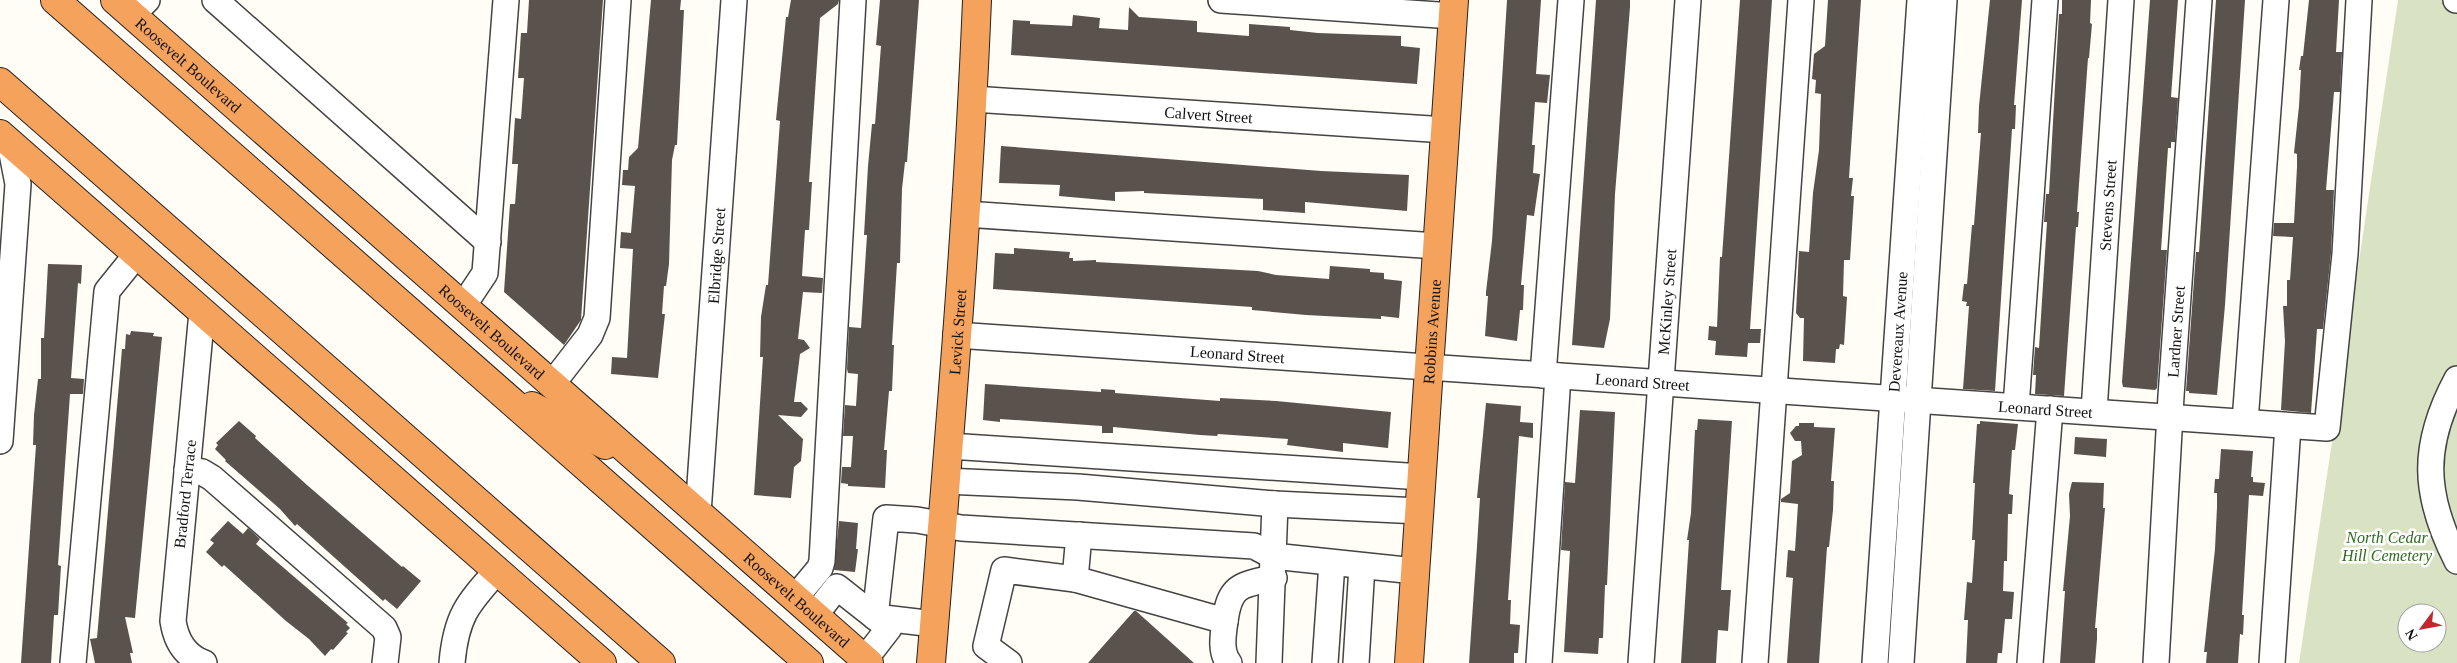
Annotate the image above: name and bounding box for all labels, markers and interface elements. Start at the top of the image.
street label: Roosevelt Boulevard [132,14,245,116]
street label: Calvert Street [1164,103,1254,126]
street label: Stevens Street [2096,159,2119,251]
street label: Elbridge Street [704,206,728,304]
street label: McKinley Street [1654,248,1679,356]
street label: Devereaux Avenue [1885,271,1910,393]
street label: Robbins Avenue [1419,279,1444,385]
street label: Roosevelt Boulevard [436,281,548,382]
street label: Lardner Street [2164,285,2187,378]
street label: Levick Street [946,288,969,375]
street label: Leonard Street [1190,342,1286,366]
street label: Leonard Street [1595,370,1691,393]
street label: Leonard Street [1998,397,2094,421]
street label: Bradford Terrace [171,439,199,549]
park label: North Cedar Hill Cemetery [2341,529,2433,565]
street label: Roosevelt Boulevard [741,549,853,650]
north arrow [2397,603,2447,653]
text: N [2402,626,2420,643]

